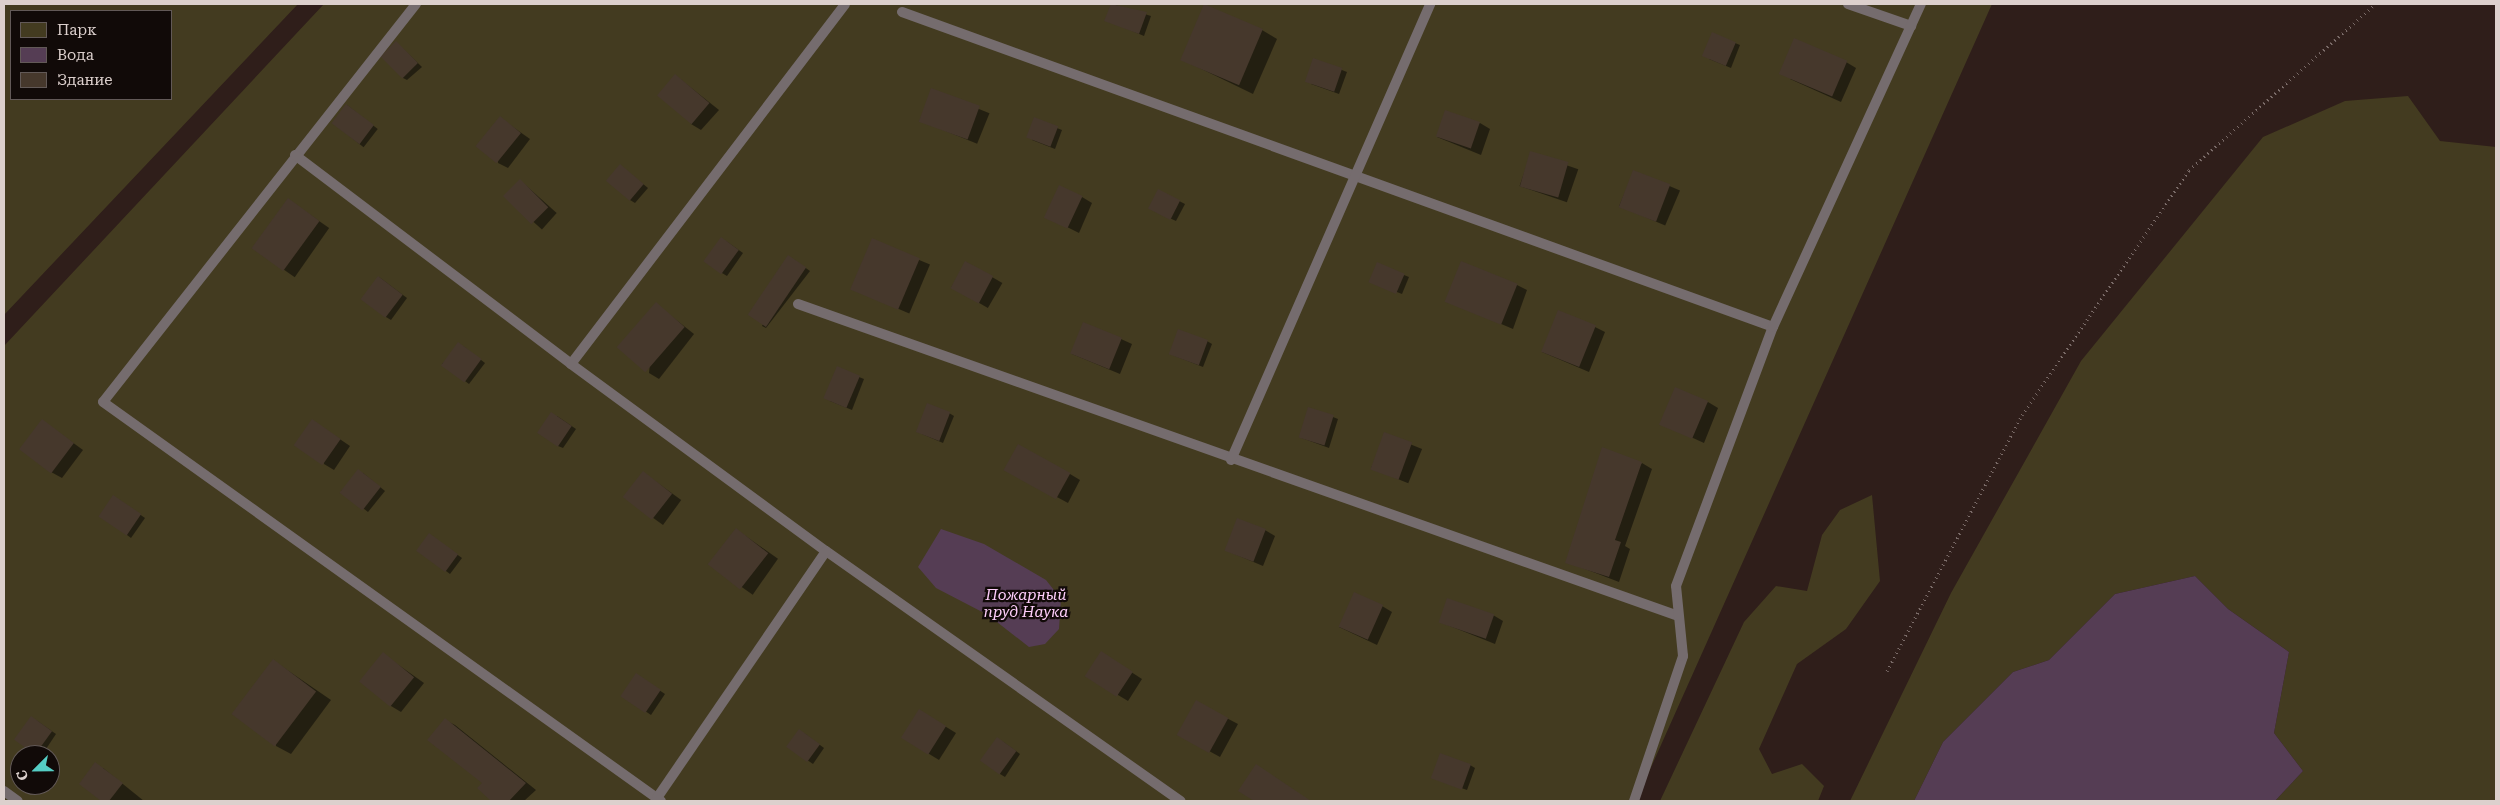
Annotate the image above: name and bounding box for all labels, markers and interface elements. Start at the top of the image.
legend [10,10,172,100]
text: Парк [57,21,97,39]
text: Вода [57,46,94,64]
text: Здание [57,71,113,89]
water label: Пожарный пруд Наука [984,586,1068,621]
north arrow [10,745,60,795]
text: С [13,768,31,783]

